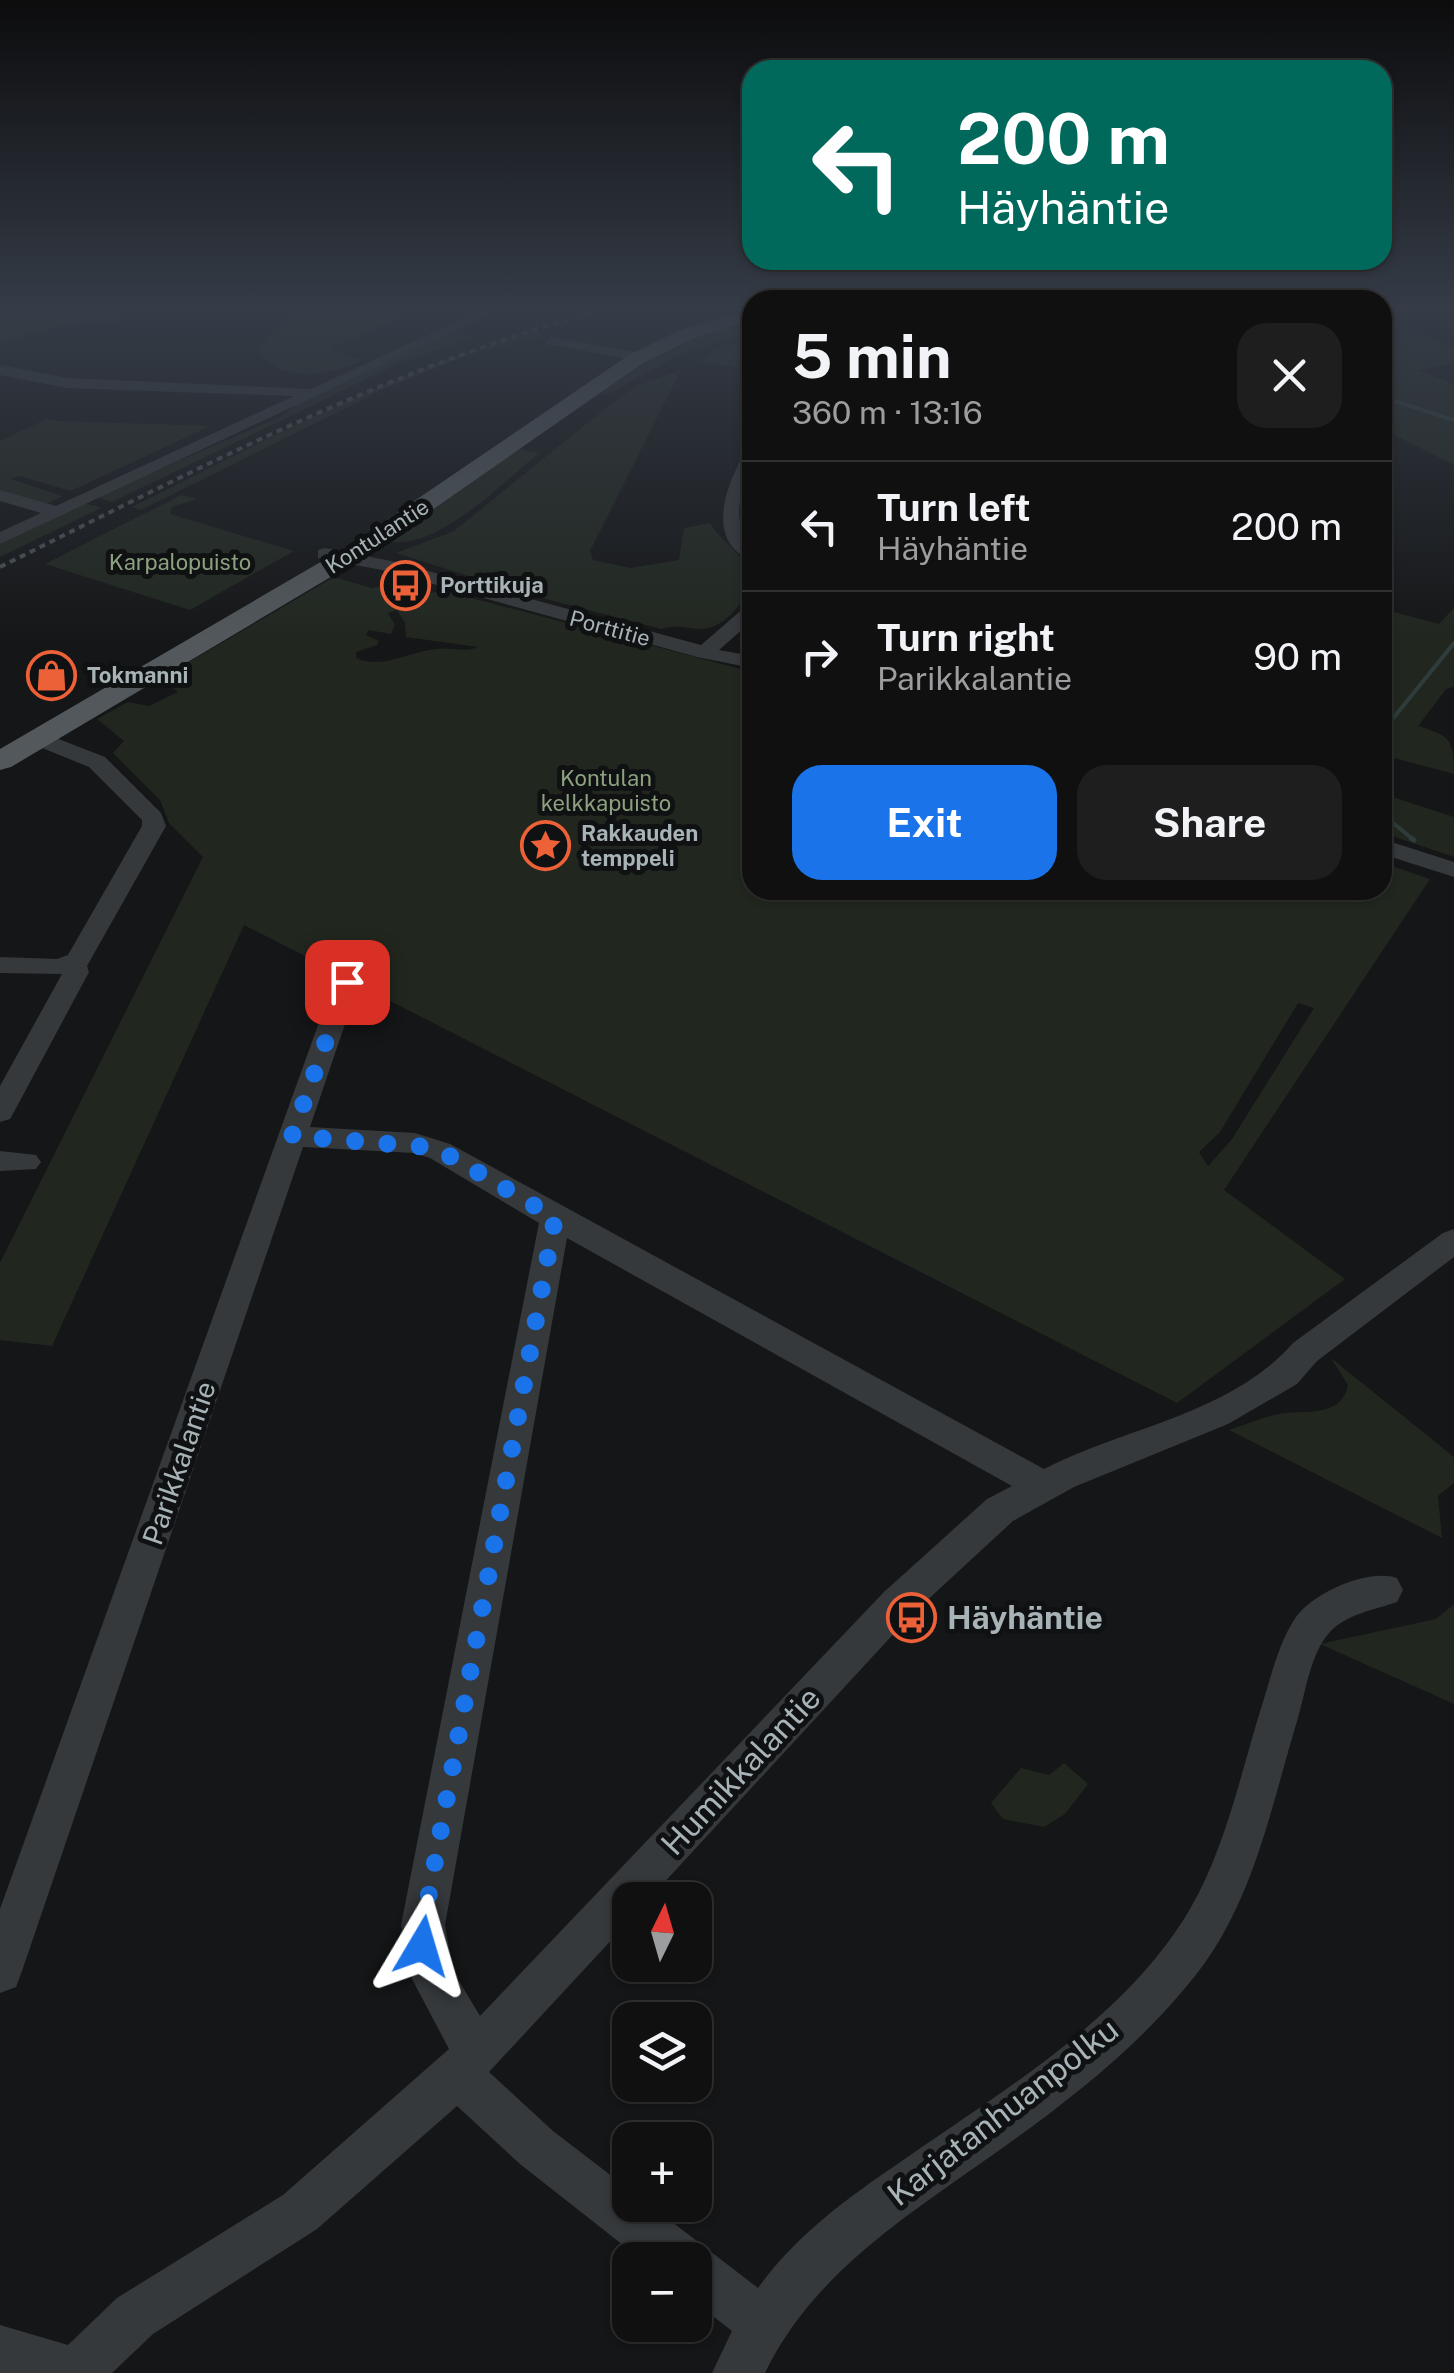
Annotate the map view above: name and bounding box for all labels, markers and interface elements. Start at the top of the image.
text: 200 m [957,97,1170,180]
icon: left [792,100,922,230]
text: Häyhäntie [957,181,1169,234]
text: 5 min [792,321,952,392]
button: close [1237,323,1342,428]
text: 360 m · 13:16 [792,394,983,431]
text: Turn left [877,485,1031,530]
street label: Kontulantie [321,493,433,579]
icon: left [792,499,847,554]
text: 200 m [1231,504,1342,549]
text: Häyhäntie [877,530,1028,567]
park label: Karpalopuisto [109,549,251,575]
bus stop icon: Porttikuja [379,559,431,611]
place label: Porttikuja [440,572,544,598]
street label: Porttitie [567,605,653,651]
text: Turn right [877,615,1055,660]
icon: right [792,629,847,684]
text: 90 m [1253,634,1342,679]
shop icon: Tokmanni [26,649,78,701]
text: Parikkalantie [877,660,1072,697]
place label: Tokmanni [87,662,188,688]
park label: Kontulan kelkkapuisto [541,765,671,816]
button: Exit [792,765,1057,880]
button: Share [1077,765,1342,880]
place icon: Rakkauden temppeli [520,820,572,872]
place label: Rakkauden temppeli [581,820,698,871]
pin [305,940,390,1025]
icon: arrive [320,955,375,1010]
street label: Parikkalantie [135,1377,222,1549]
bus stop icon: Häyhäntie [886,1592,938,1644]
place label: Häyhäntie [947,1599,1103,1636]
street label: Humikkalantie [654,1679,828,1862]
north arrow [612,1882,712,1982]
map controls [612,1882,712,2342]
position arrow [370,1894,474,1998]
button: layers [612,2002,712,2102]
street label: Karjatanhuanpolku [880,2010,1125,2213]
button: + [612,2122,712,2222]
button: − [612,2242,712,2342]

